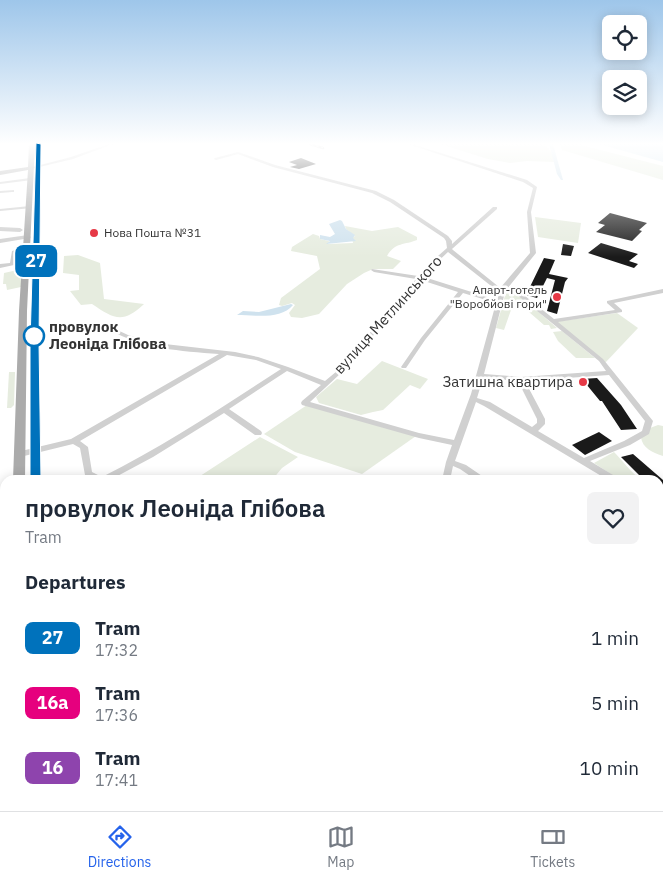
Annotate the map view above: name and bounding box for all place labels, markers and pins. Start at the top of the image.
place label: Нова Пошта №31 [104,225,201,240]
marker: Нова Пошта №31 [88,227,100,239]
place label: Апарт-готель "Воробйові гори" [450,282,547,311]
marker: Апарт-готель "Воробйові гори" [551,291,563,303]
place label: провулок Леоніда Глібова [49,317,167,353]
marker: провулок Леоніда Глібова [23,325,45,347]
place label: Затишна квартира [442,372,573,391]
marker: Затишна квартира [577,376,589,388]

